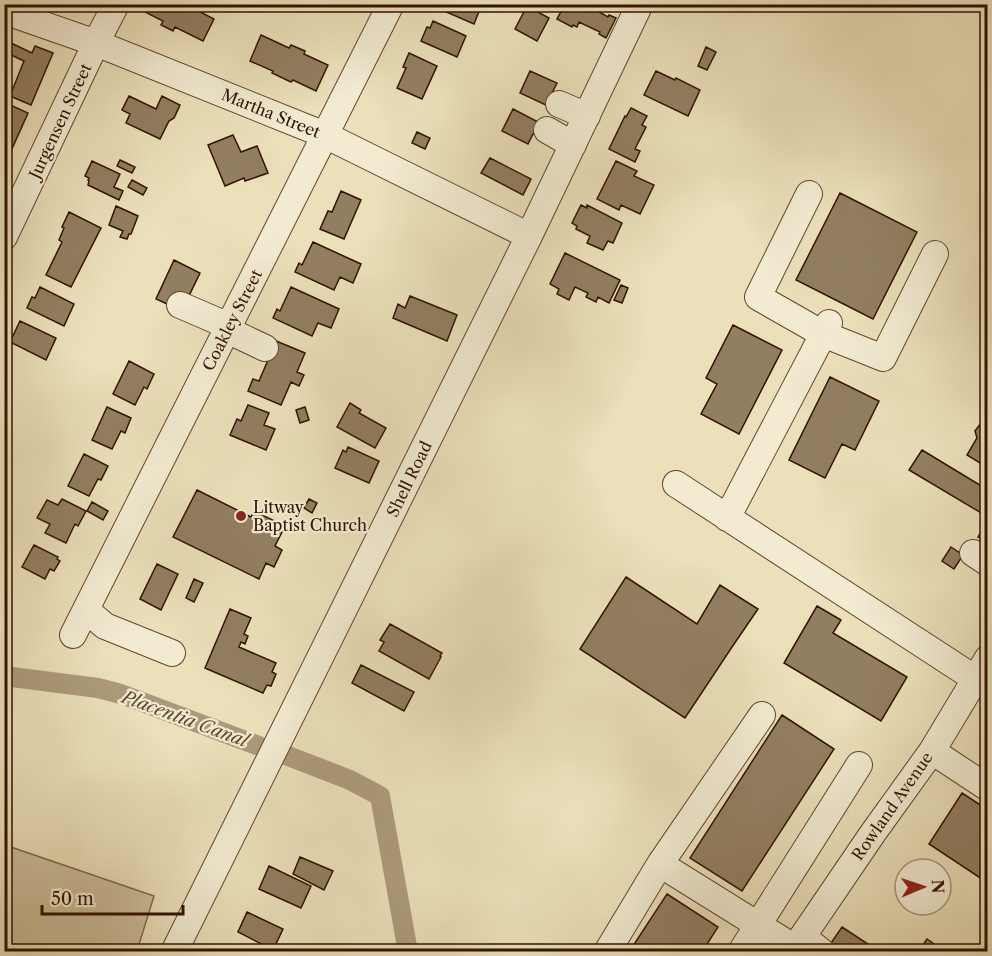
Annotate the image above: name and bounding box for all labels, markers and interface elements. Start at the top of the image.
street label: Jurgensen Street [23,60,96,185]
street label: Martha Street [219,84,324,142]
street label: Coakley Street [198,266,266,374]
street label: Shell Road [382,438,436,520]
place label: Litway Baptist Church [253,497,367,535]
marker: Litway Baptist Church [234,509,248,523]
water label: Placentia Canal [117,685,253,753]
street label: Rowland Avenue [847,748,937,864]
north arrow [893,857,953,917]
scale bar [42,878,183,916]
text: N [928,879,948,894]
text: 50 m [51,888,94,910]

